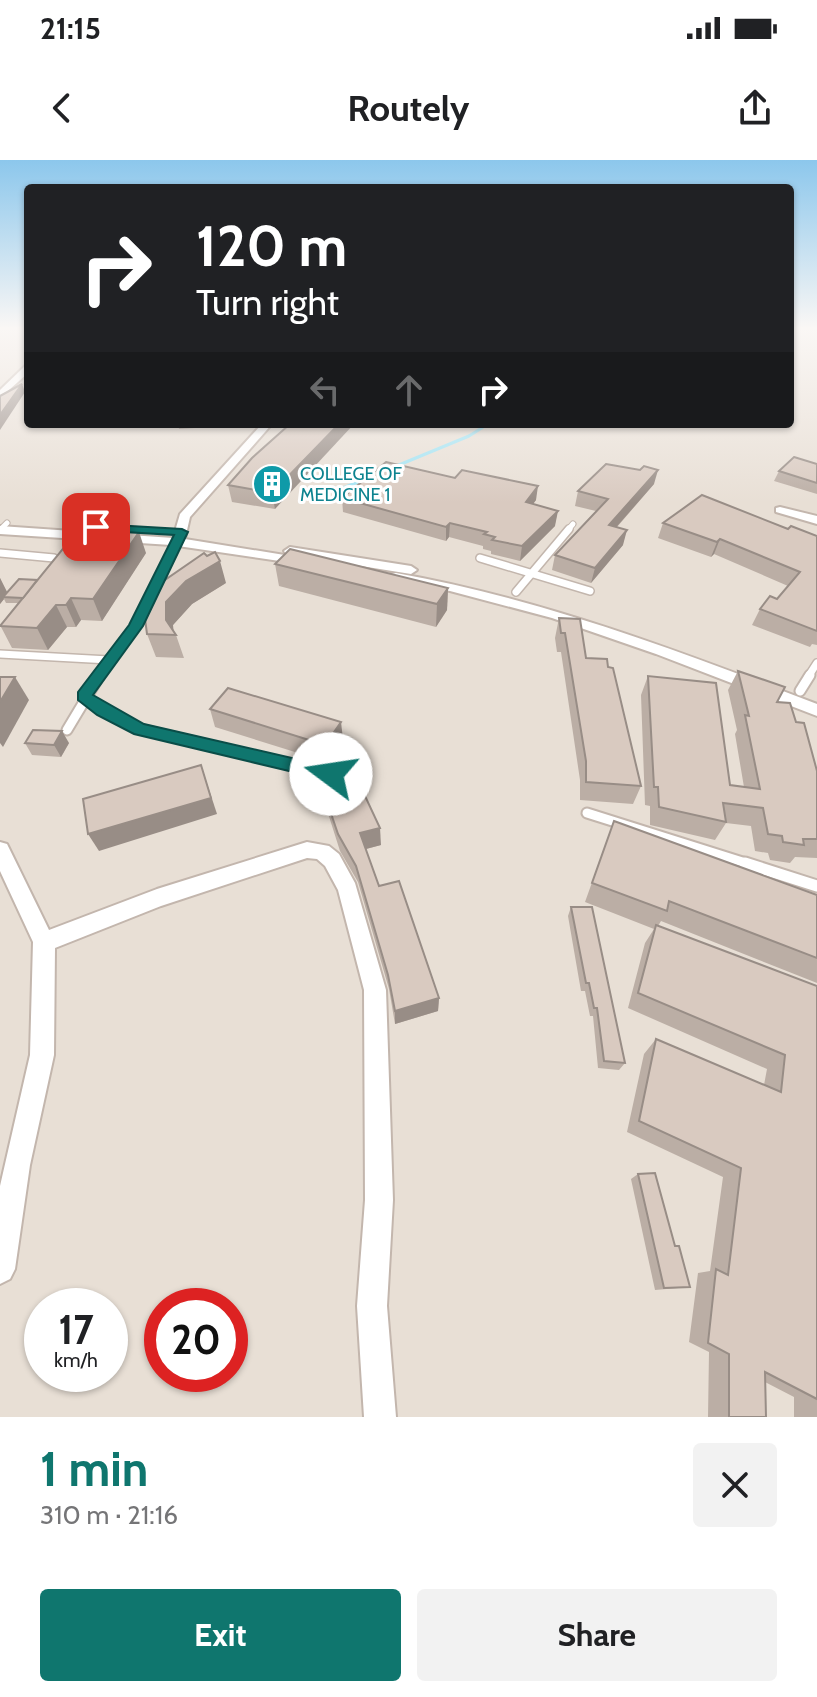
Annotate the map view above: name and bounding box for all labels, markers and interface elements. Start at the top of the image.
text: 21:15 [40,10,101,47]
icon: back [40,86,84,130]
text: Routely [348,86,469,130]
icon: share [733,86,777,130]
text: 120 m [196,212,347,280]
icon: right [64,216,168,320]
text: Turn right [196,280,339,324]
icon: left [303,368,347,412]
icon: ahead [387,368,431,412]
icon: right [471,368,515,412]
building icon: COLLEGE OF MEDICINE 1 [251,463,293,505]
place label: COLLEGE OF MEDICINE 1 [300,463,402,506]
pin [62,493,130,561]
icon: arrive [74,505,118,549]
position arrow [289,732,373,816]
speed limit sign: 20 [144,1288,248,1392]
text: 17 [58,1305,94,1354]
text: km/h [54,1348,98,1372]
text: 1 min [40,1440,148,1498]
button: close [693,1443,777,1527]
text: 310 m · 21:16 [40,1499,178,1531]
button: Exit [40,1589,401,1681]
button: Share [417,1589,777,1681]

